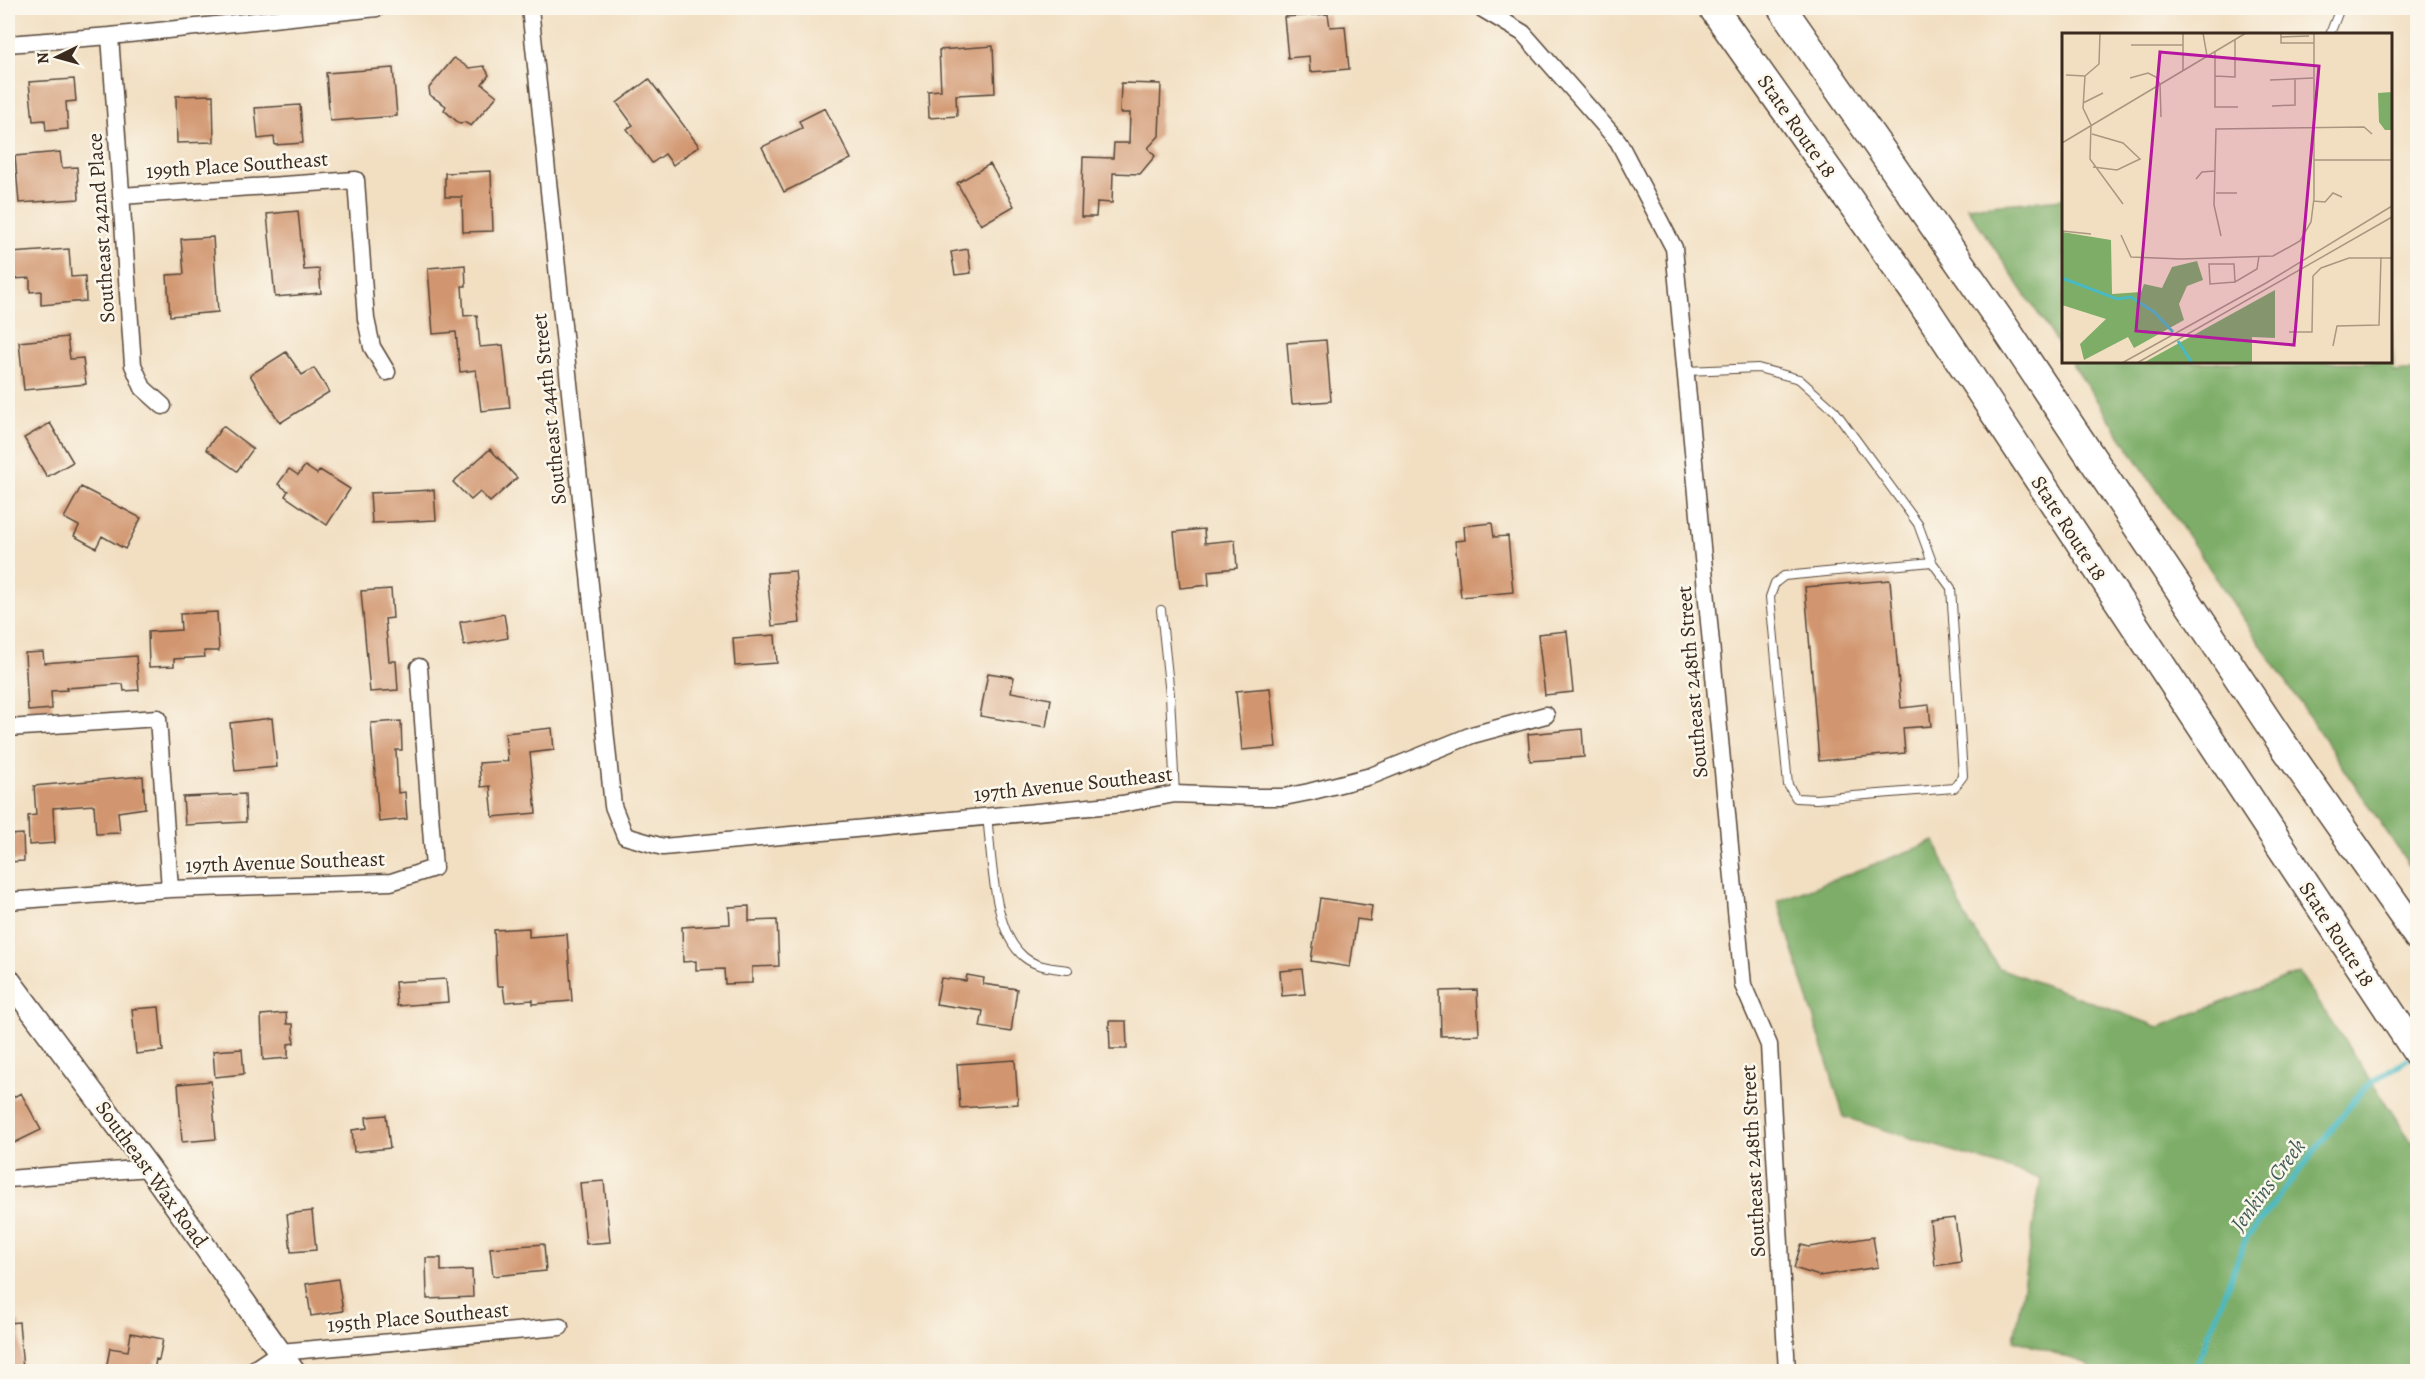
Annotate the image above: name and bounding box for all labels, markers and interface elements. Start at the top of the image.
north arrow [27,27,87,87]
inset map [2062,33,2392,363]
text: N [32,51,55,65]
street label: State Route 18 [1751,69,1843,183]
street label: Southeast 242nd Place [80,132,122,324]
street label: 199th Place Southeast [145,145,329,185]
street label: Southeast 244th Street [525,312,573,506]
street label: State Route 18 [2025,470,2113,586]
street label: Southeast 248th Street [1670,585,1714,779]
street label: 197th Avenue Southeast [972,760,1174,808]
street label: 197th Avenue Southeast [185,845,385,879]
street label: State Route 18 [2293,876,2381,992]
street label: Southeast 248th Street [1734,1064,1772,1258]
street label: Southeast Wax Road [89,1095,215,1254]
water label: Jenkins Creek [2223,1133,2313,1238]
street label: 195th Place Southeast [326,1295,510,1339]

